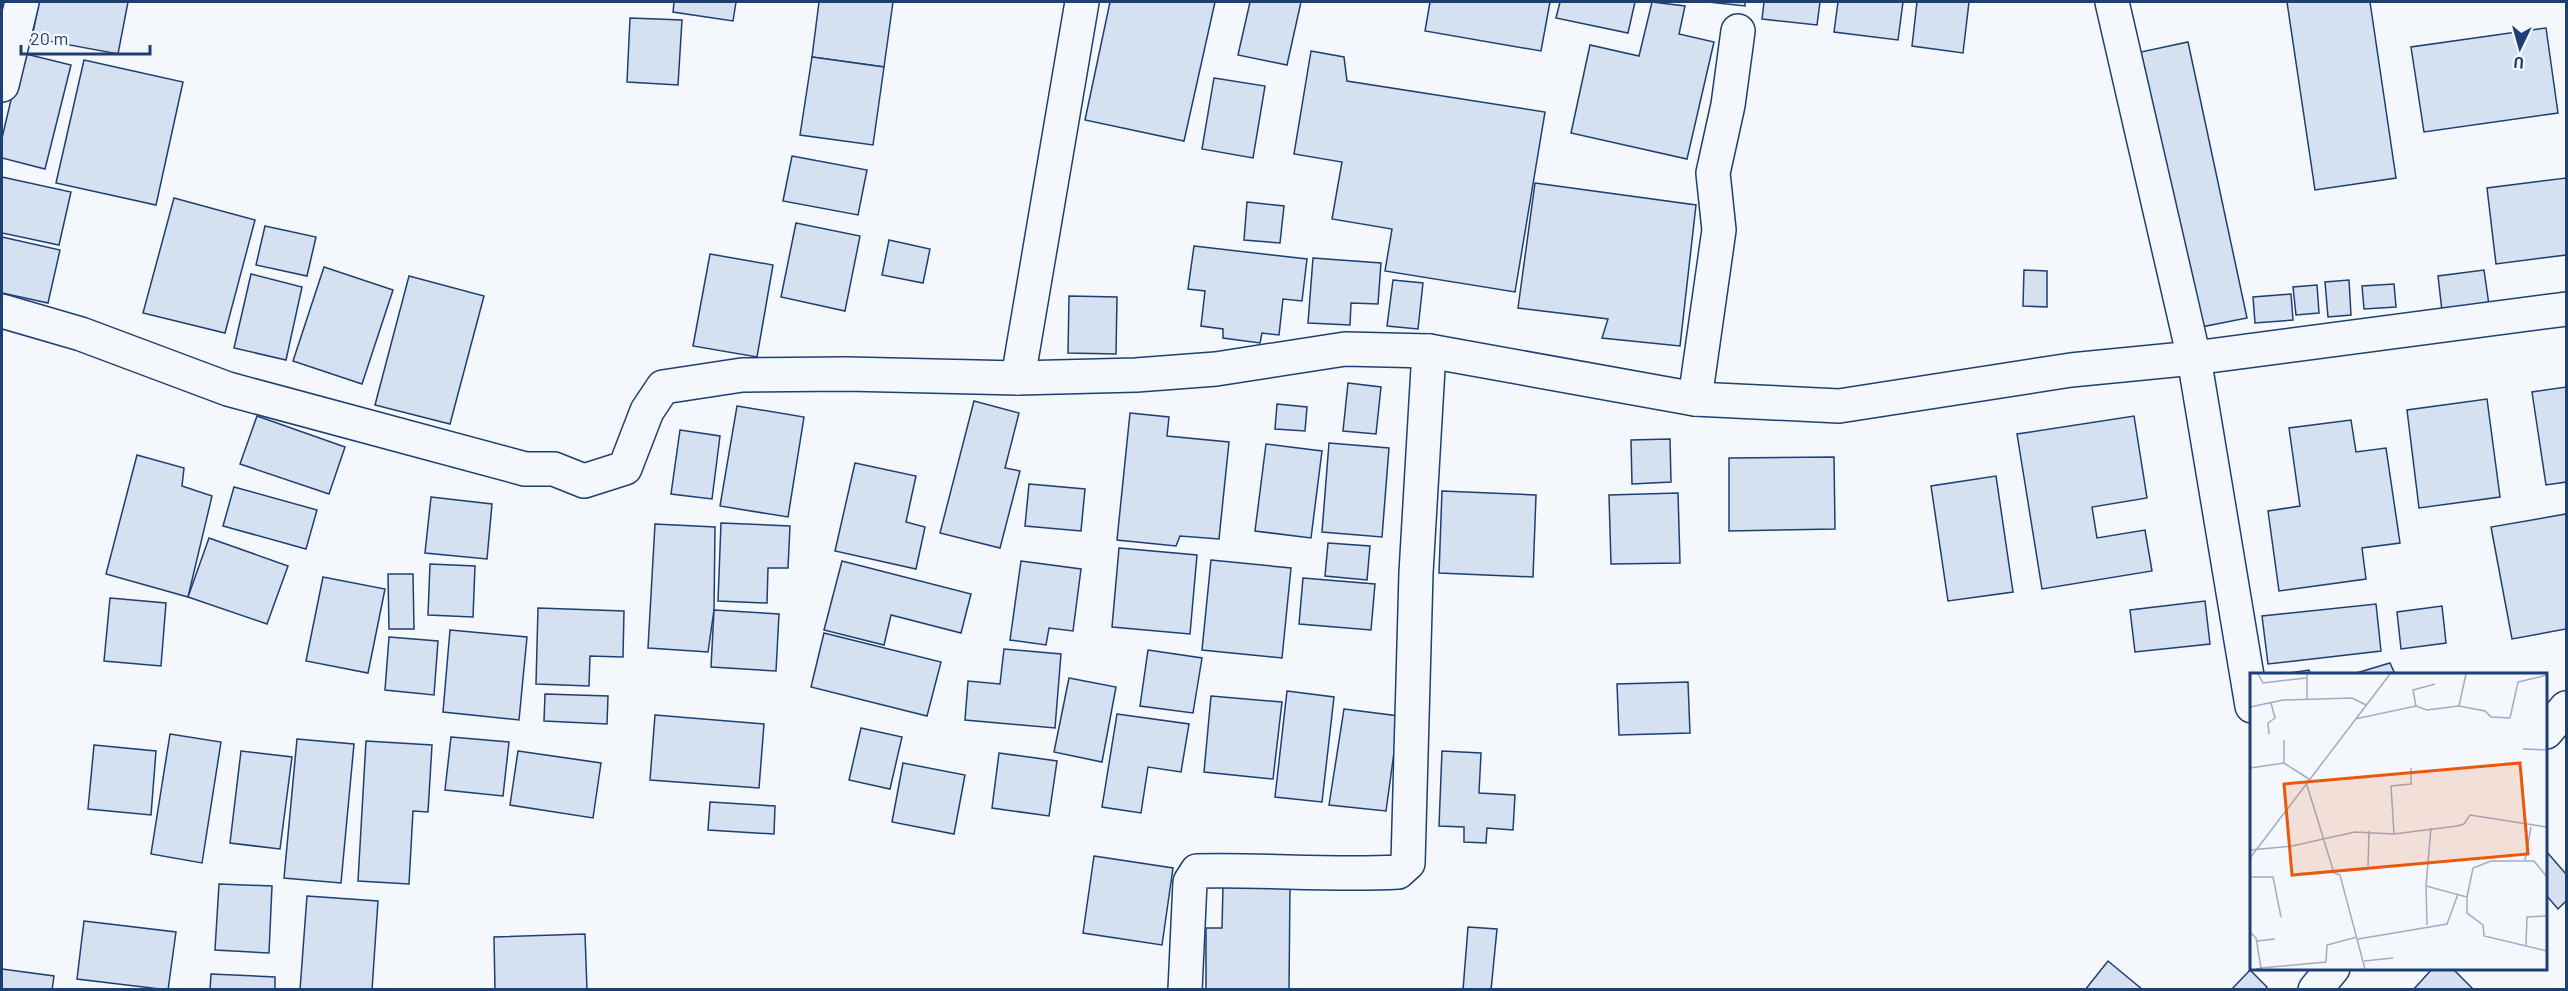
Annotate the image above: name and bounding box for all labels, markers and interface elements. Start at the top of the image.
scale bar [21,18,150,56]
north arrow [2490,18,2550,78]
text: 20 m [30,27,68,49]
text: U [2513,54,2524,73]
inset map [2250,673,2547,970]

